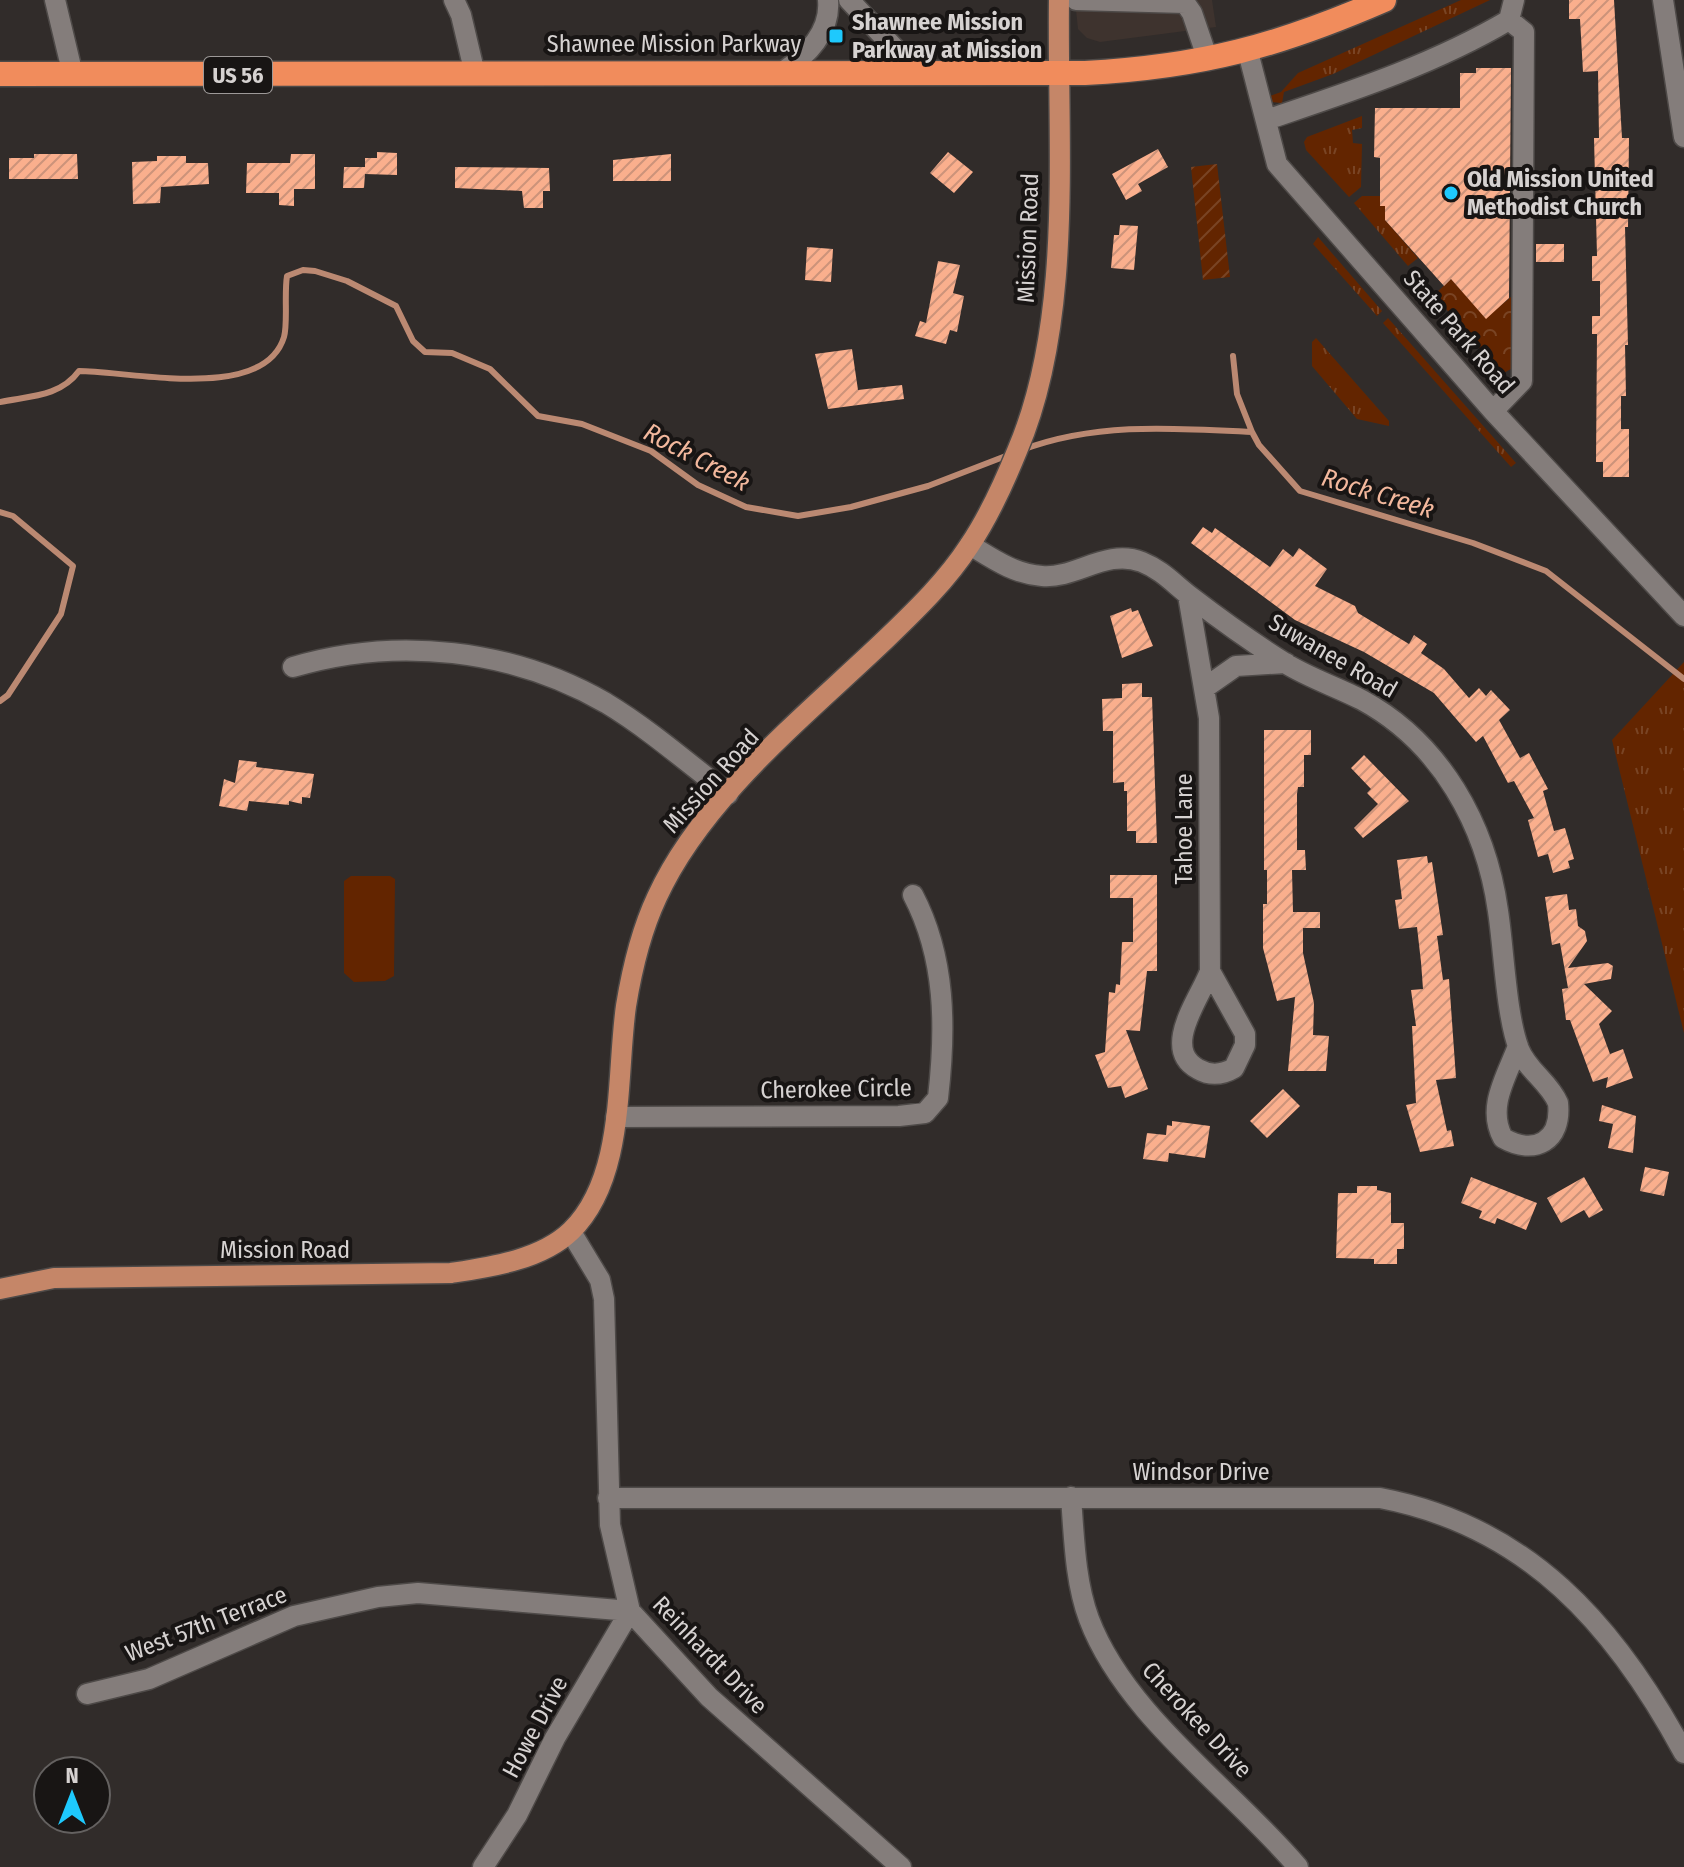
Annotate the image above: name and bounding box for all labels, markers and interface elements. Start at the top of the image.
place label: Shawnee Mission Parkway at Mission [852,8,1042,64]
marker: Shawnee Mission Parkway at Mission [827,27,845,45]
street label: Shawnee Mission Parkway [547,30,801,58]
road number: US 56 [204,57,272,93]
place label: Old Mission United Methodist Church [1467,165,1654,221]
street label: Mission Road [1012,173,1044,303]
marker: Old Mission United Methodist Church [1442,184,1460,202]
street label: State Park Road [1398,265,1520,399]
water label: Rock Creek [638,417,755,498]
water label: Rock Creek [1318,462,1438,525]
street label: Suwanee Road [1264,608,1402,704]
street label: Mission Road [657,723,765,839]
street label: Tahoe Lane [1170,773,1198,885]
street label: Cherokee Circle [760,1074,912,1104]
street label: Mission Road [220,1236,350,1264]
street label: Windsor Drive [1132,1458,1270,1486]
street label: West 57th Terrace [121,1580,291,1668]
street label: Reinhardt Drive [647,1590,773,1720]
street label: Cherokee Drive [1136,1656,1258,1784]
street label: Howe Drive [497,1671,573,1783]
north arrow [32,1755,112,1835]
text: N [65,1762,79,1789]

